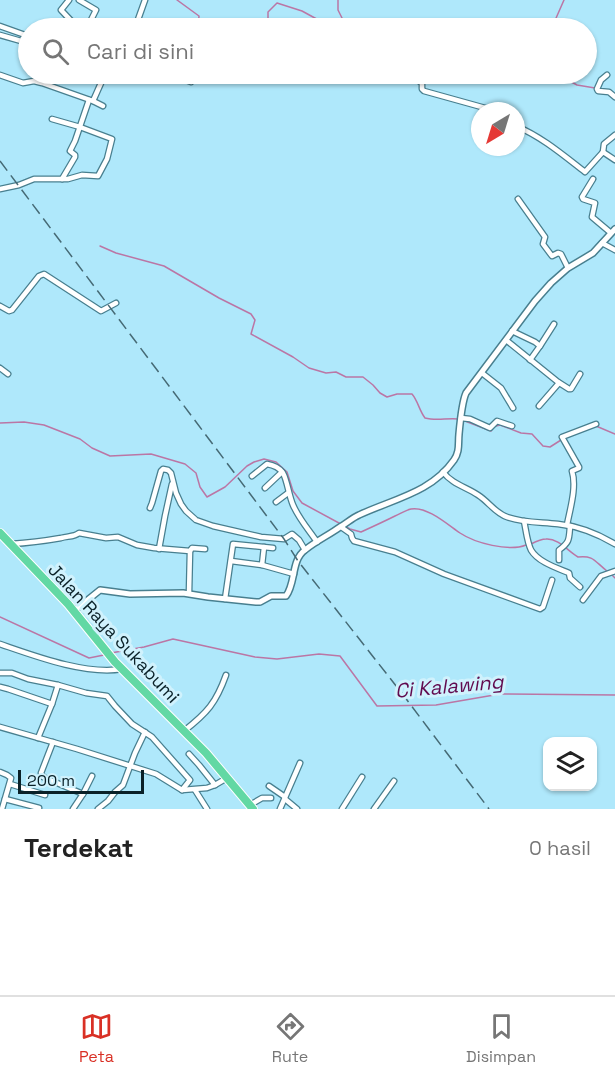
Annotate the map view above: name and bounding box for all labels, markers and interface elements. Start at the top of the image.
search box [18,18,597,84]
icon: search [39,35,72,68]
text: Cari di sini [87,37,194,65]
north arrow [471,102,525,156]
street label: Jalan Raya Sukabumi [43,558,185,708]
water label: Ci Kalawing [394,668,505,704]
map controls [543,737,597,791]
button: layers [543,737,597,791]
scale bar [18,767,144,794]
text: 200 m [27,770,75,791]
text: Terdekat [24,831,134,865]
text: 0 hasil [529,835,591,861]
tab: Peta [79,1010,114,1067]
tab: Rute [272,1010,308,1067]
tab: Disimpan [466,1010,536,1067]

